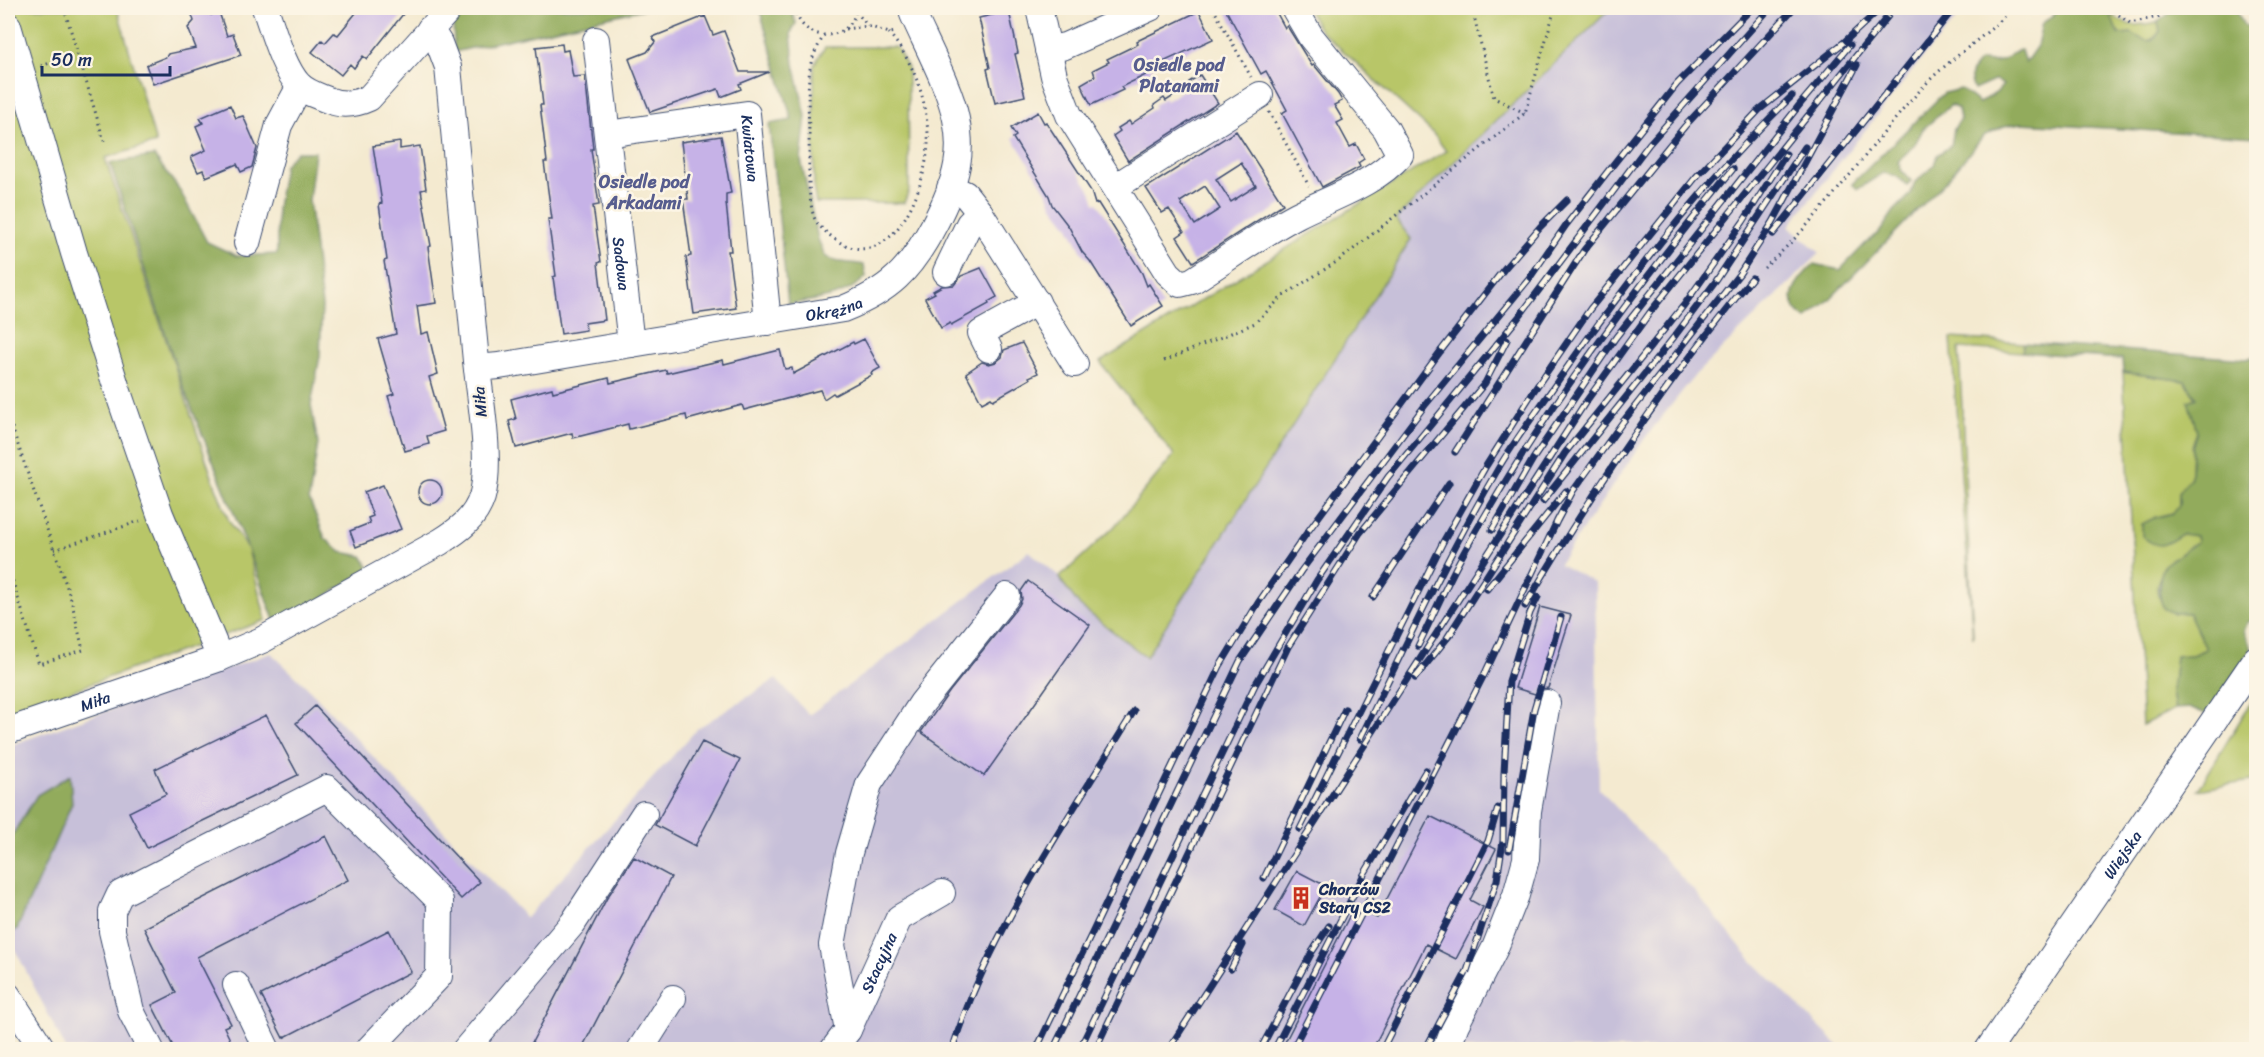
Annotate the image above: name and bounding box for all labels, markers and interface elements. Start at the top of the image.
scale bar [42,39,170,77]
text: 50 m [51,44,92,76]
district label: Osiedle pod Platanami [1134,49,1226,102]
street label: Kwiatowa [733,113,768,183]
district label: Osiedle pod Arkadami [599,166,691,219]
street label: Sadowa [604,235,639,292]
street label: Okrężna [803,288,868,329]
street label: Miła [464,384,496,419]
street label: Miła [76,682,115,720]
street label: Wiejska [2095,824,2149,885]
place label: Chorzów Stary CS2 [1318,875,1392,922]
building icon: Chorzów Stary CS2 [1288,885,1314,911]
street label: Stacyjna [852,927,906,998]

